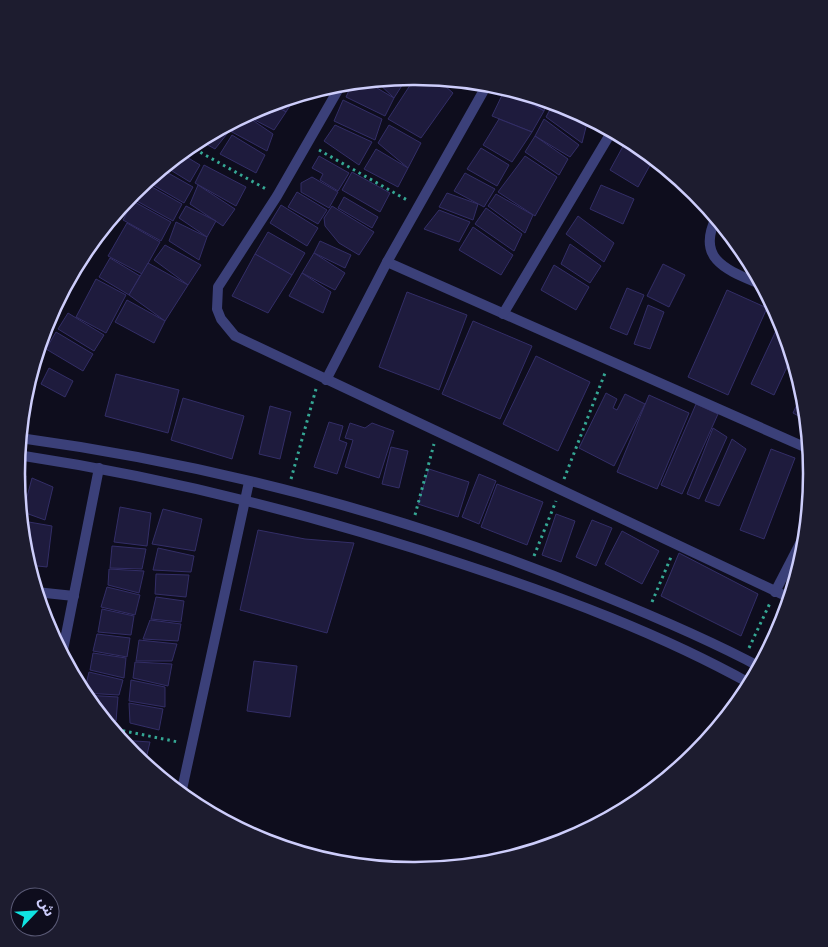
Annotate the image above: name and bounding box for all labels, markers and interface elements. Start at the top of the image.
north arrow [10,887,60,937]
text: ش [34,893,61,919]

